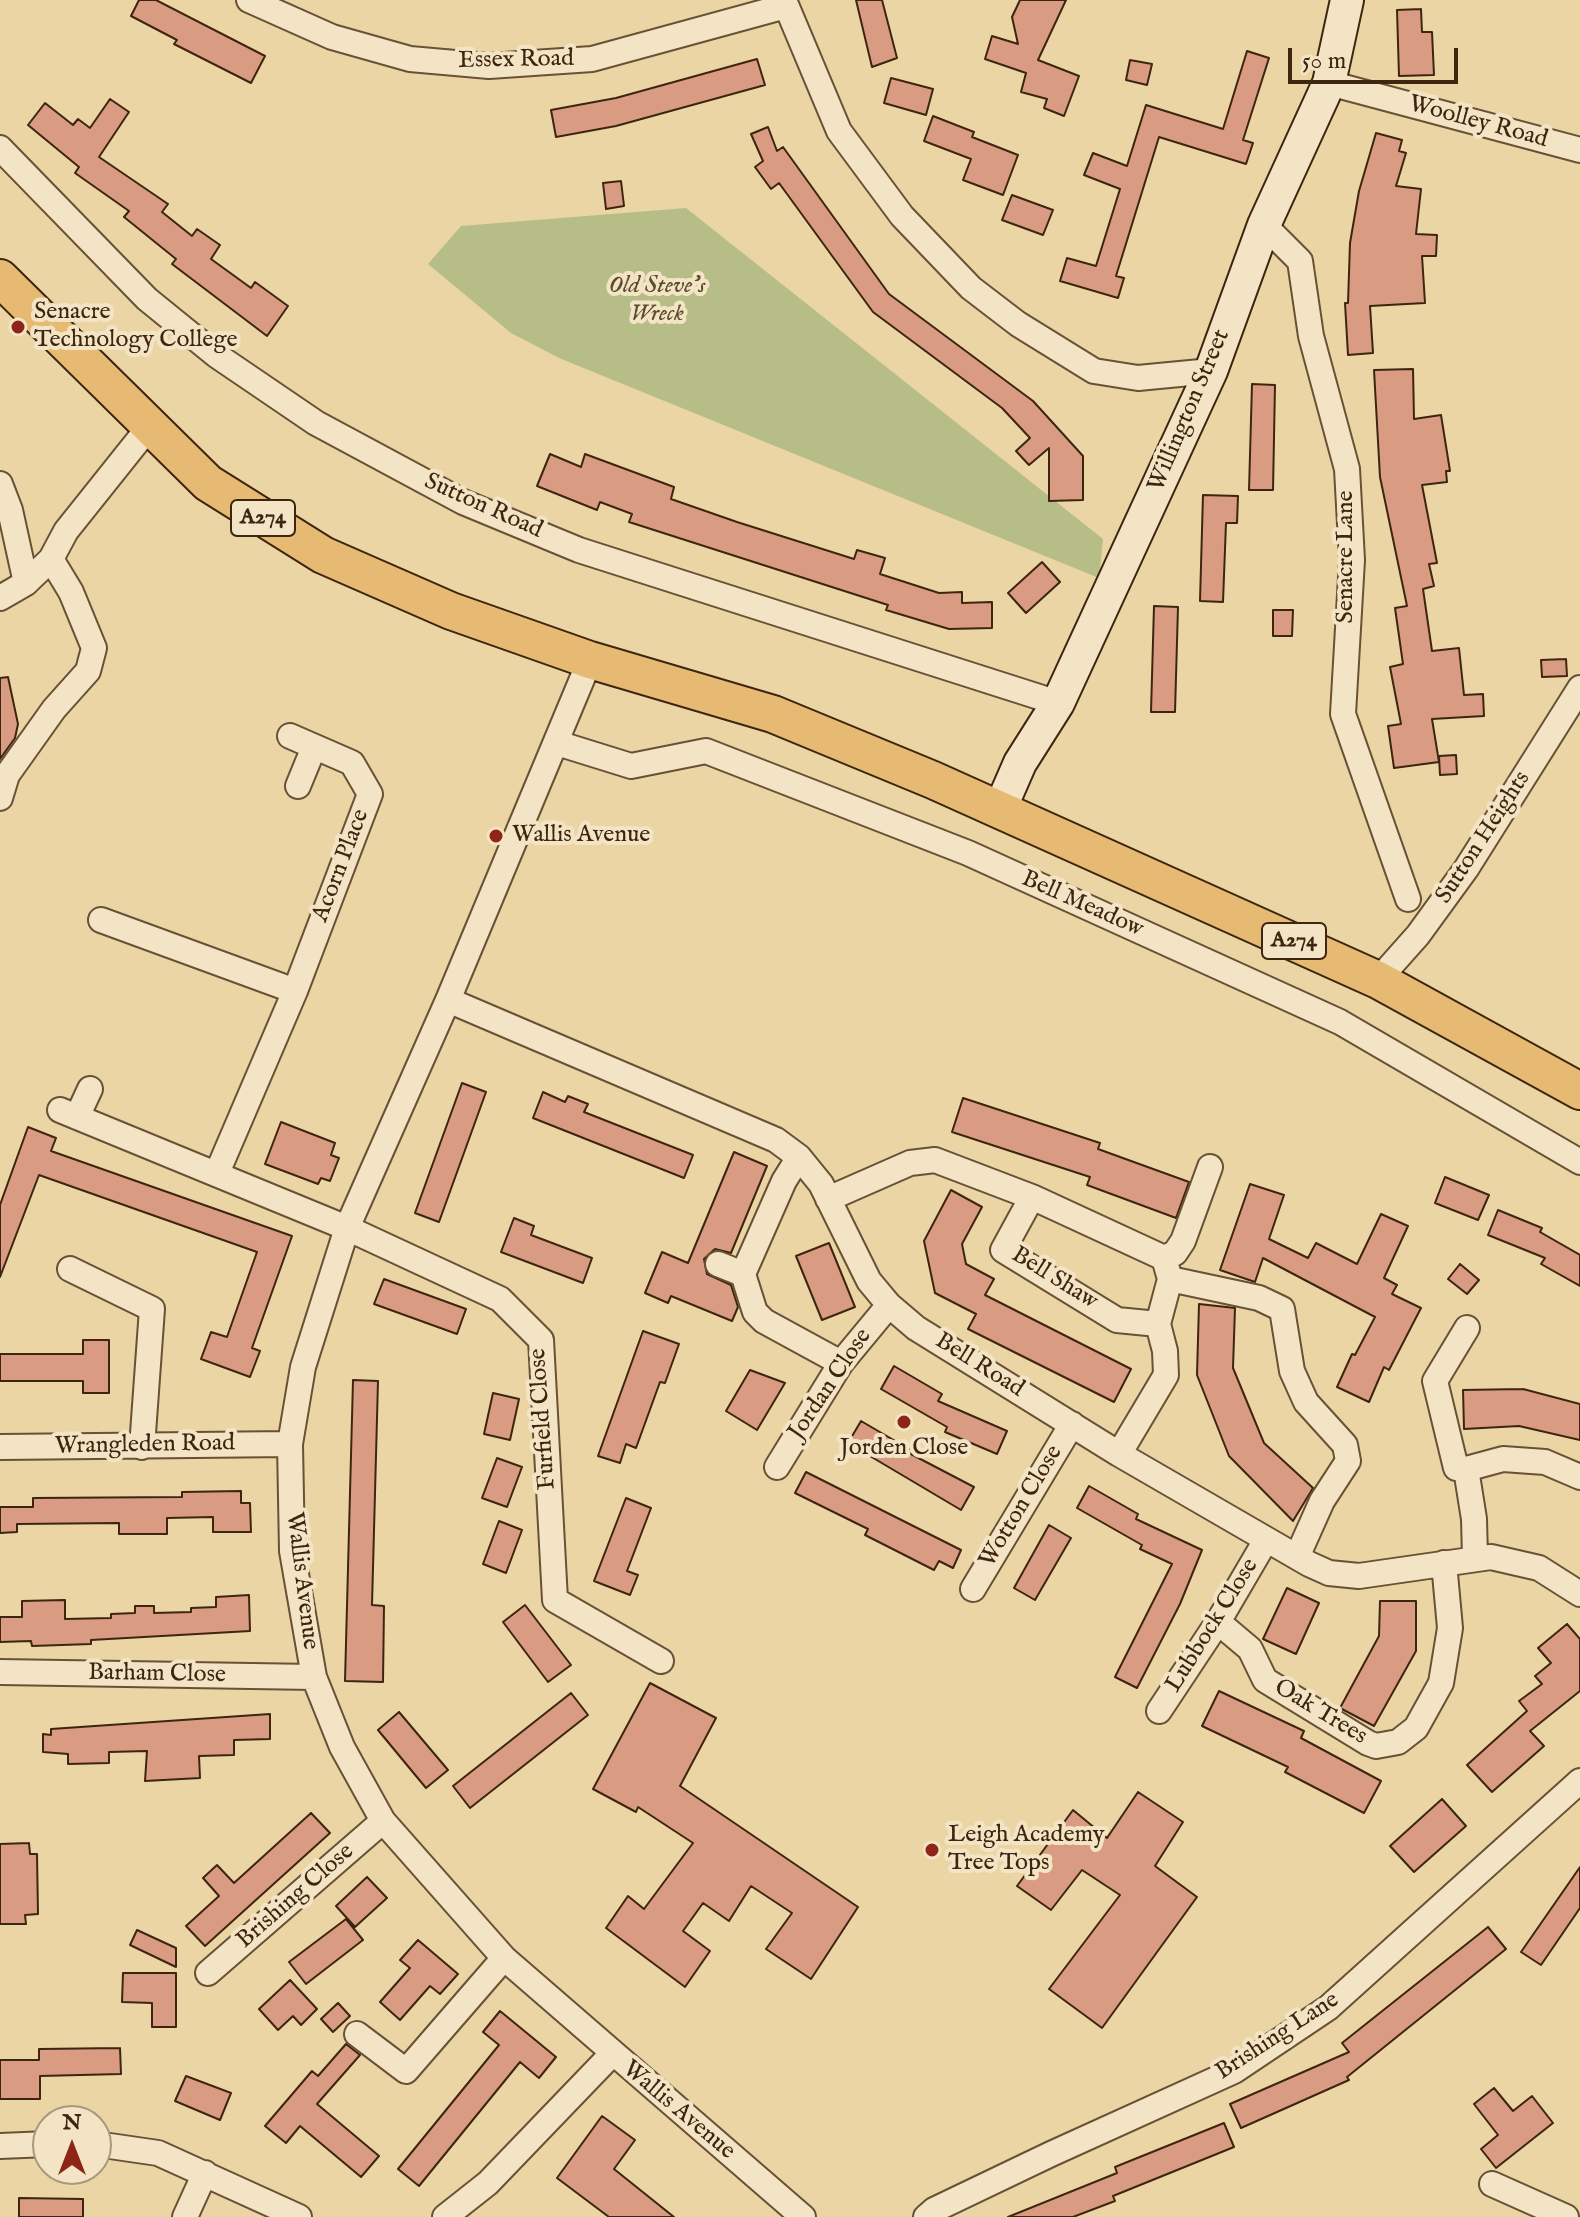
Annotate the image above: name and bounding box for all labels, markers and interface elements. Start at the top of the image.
scale bar [1292,32,1462,82]
street label: Essex Road [458,46,574,76]
text: 50 m [1302,46,1346,77]
street label: Woolley Road [1405,91,1551,155]
park label: Old Steve's Wreck [609,273,705,329]
place label: Senacre Technology College [34,299,237,355]
marker: Senacre Technology College [9,318,27,336]
street label: Willington Street [1143,326,1237,496]
street label: Sutton Road [419,468,547,546]
street label: Senacre Lane [1333,490,1361,624]
road number: A274 [231,500,295,536]
street label: Sutton Heights [1430,766,1538,910]
street label: Acorn Place [307,806,377,926]
place label: Wallis Avenue [512,822,650,850]
marker: Wallis Avenue [487,827,505,845]
street label: Bell Meadow [1017,865,1147,945]
road number: A274 [1262,923,1326,959]
street label: Bell Shaw [1006,1241,1102,1317]
street label: Jordan Close [783,1324,879,1446]
street label: Bell Road [929,1327,1029,1405]
street label: Furfield Close [525,1347,563,1491]
marker: Jorden Close [895,1413,913,1431]
street label: Wrangleden Road [55,1430,235,1462]
place label: Jorden Close [840,1435,968,1463]
street label: Wotton Close [974,1441,1070,1573]
street label: Wallis Avenue [278,1511,324,1651]
street label: Lubbock Close [1160,1554,1266,1698]
street label: Barham Close [88,1659,226,1691]
street label: Oak Trees [1268,1674,1372,1752]
place label: Leigh Academy Tree Tops [948,1822,1105,1878]
street label: Brishing Close [232,1838,360,1956]
marker: Leigh Academy Tree Tops [923,1841,941,1859]
street label: Brishing Lane [1211,1987,1345,2087]
street label: Wallis Avenue [616,2056,740,2166]
north arrow [32,2105,112,2185]
text: N [62,2109,82,2137]

